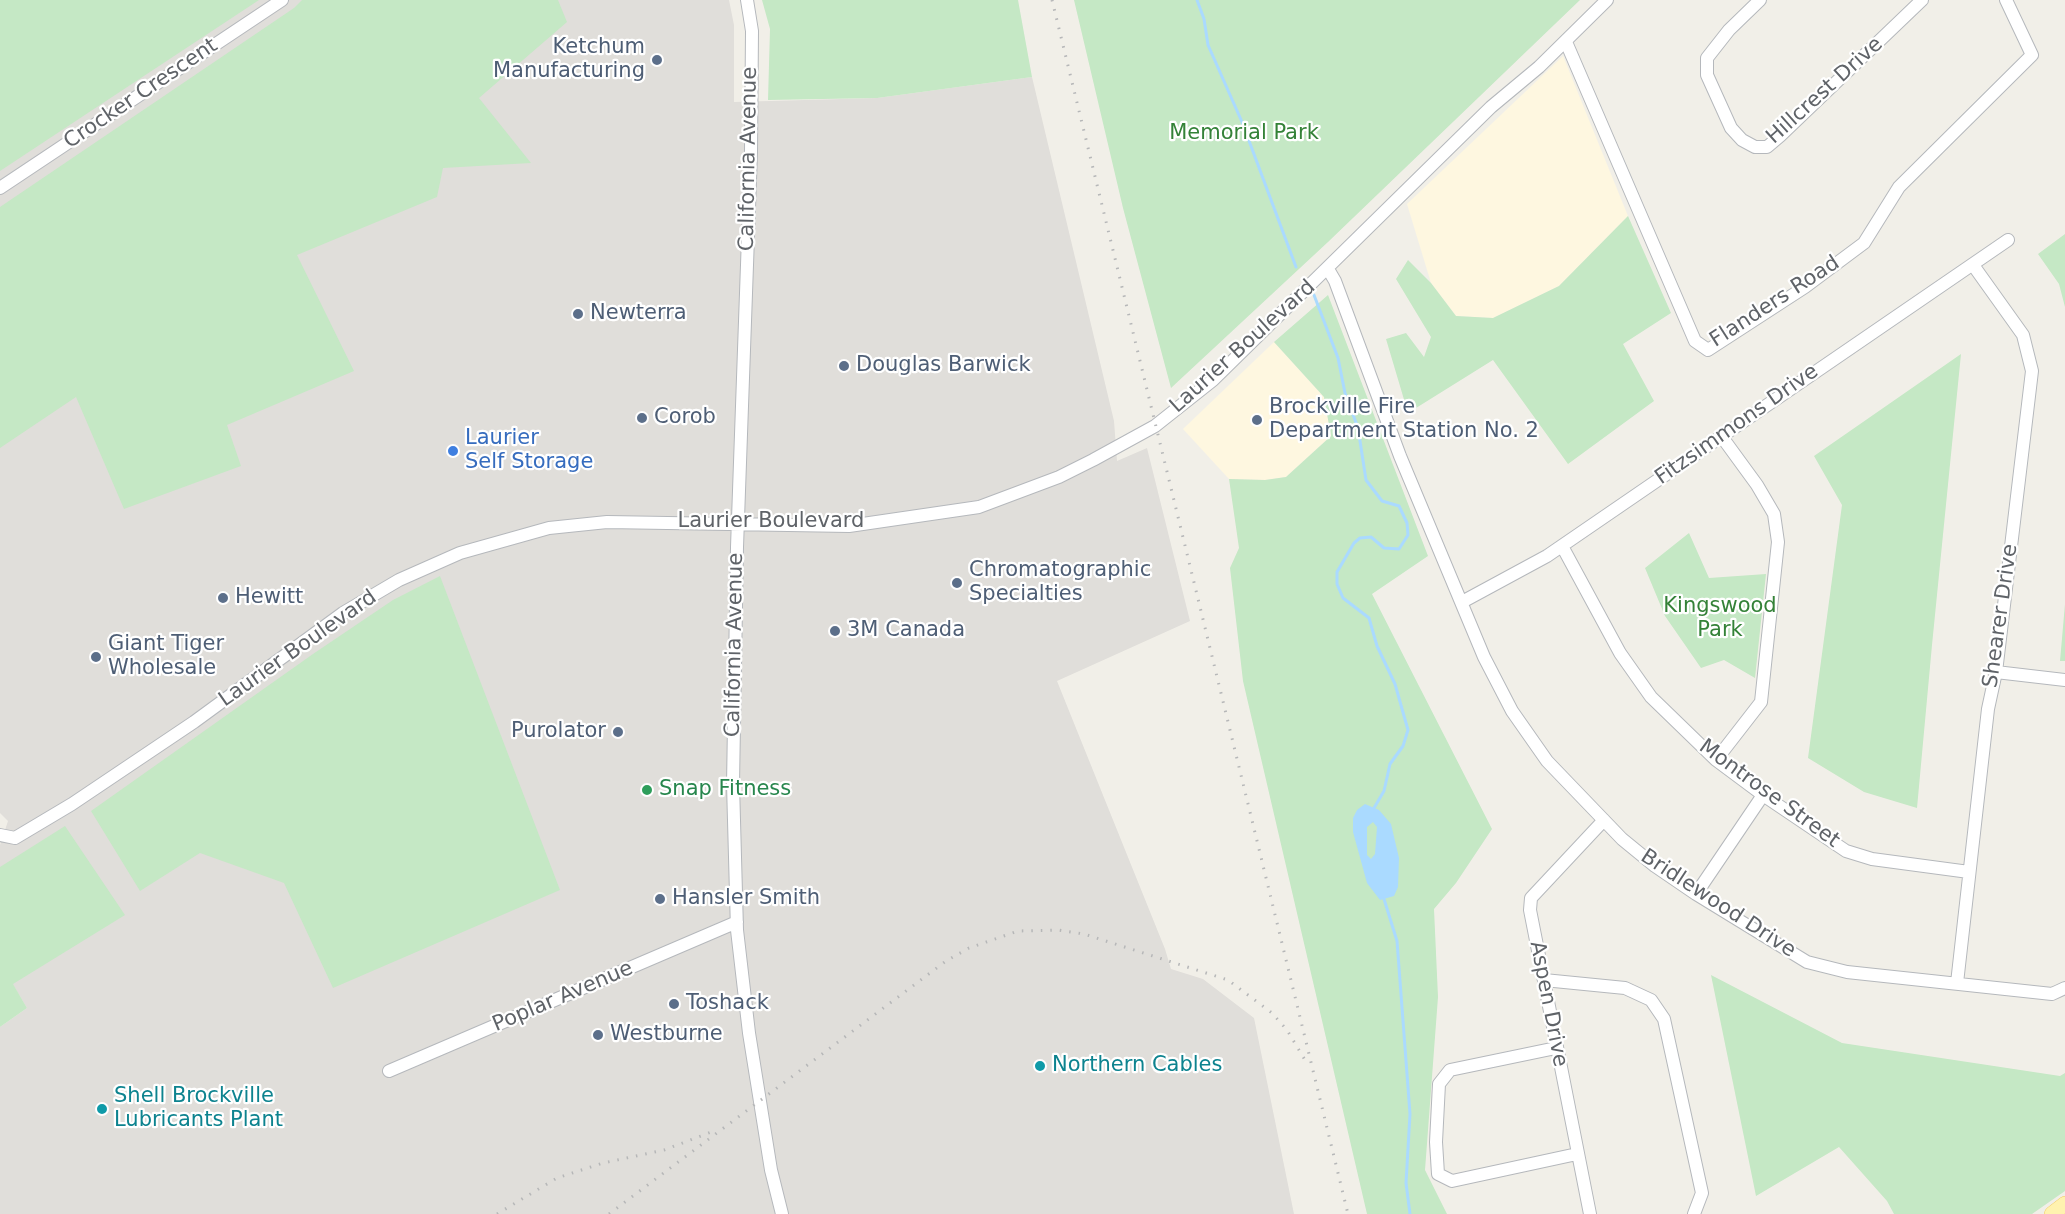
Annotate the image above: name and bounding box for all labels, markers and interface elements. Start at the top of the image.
street label: Hillcrest Drive [1762,32,1888,150]
street label: Crocker Crescent [60,33,222,155]
place label: Ketchum Manufacturing [493,35,645,85]
marker: Ketchum Manufacturing [650,53,664,67]
street label: California Avenue [735,67,763,251]
park label: Memorial Park [1169,121,1319,147]
street label: Flanders Road [1706,251,1844,353]
street label: Laurier Boulevard [1165,275,1321,419]
place label: Newterra [590,301,687,327]
marker: Newterra [571,307,585,321]
place label: Douglas Barwick [856,353,1031,379]
marker: Douglas Barwick [837,359,851,373]
street label: Fitzsimmons Drive [1651,359,1823,491]
place label: Brockville Fire Department Station No. 2 [1269,395,1539,445]
place label: Corob [654,405,716,431]
marker: Corob [635,411,649,425]
marker: Brockville Fire Department Station No. 2 [1250,413,1264,427]
place label: Laurier Self Storage [465,426,593,476]
marker: Laurier Self Storage [446,444,460,458]
street label: Laurier Boulevard [678,509,864,535]
street label: Shearer Drive [1978,543,2024,689]
street label: California Avenue [721,553,749,737]
place label: Chromatographic Specialties [969,558,1151,608]
marker: Chromatographic Specialties [950,576,964,590]
street label: Laurier Boulevard [214,585,382,713]
place label: Hewitt [235,585,303,611]
marker: Hewitt [216,591,230,605]
park label: Kingswood Park [1663,594,1777,644]
place label: 3M Canada [847,618,965,644]
marker: 3M Canada [828,624,842,638]
place label: Giant Tiger Wholesale [108,632,224,682]
marker: Giant Tiger Wholesale [89,650,103,664]
place label: Purolator [511,719,606,745]
marker: Purolator [611,725,625,739]
street label: Montrose Street [1694,734,1844,854]
place label: Snap Fitness [659,777,791,803]
marker: Snap Fitness [640,783,654,797]
street label: Bridlewood Drive [1636,844,1800,964]
place label: Hansler Smith [672,886,820,912]
marker: Hansler Smith [653,892,667,906]
street label: Aspen Drive [1523,939,1573,1069]
street label: Poplar Avenue [489,956,637,1038]
place label: Toshack [686,991,769,1017]
marker: Toshack [667,997,681,1011]
place label: Westburne [610,1022,723,1048]
marker: Westburne [591,1028,605,1042]
place label: Northern Cables [1052,1053,1222,1079]
marker: Northern Cables [1033,1059,1047,1073]
place label: Shell Brockville Lubricants Plant [114,1084,283,1134]
marker: Shell Brockville Lubricants Plant [95,1102,109,1116]

